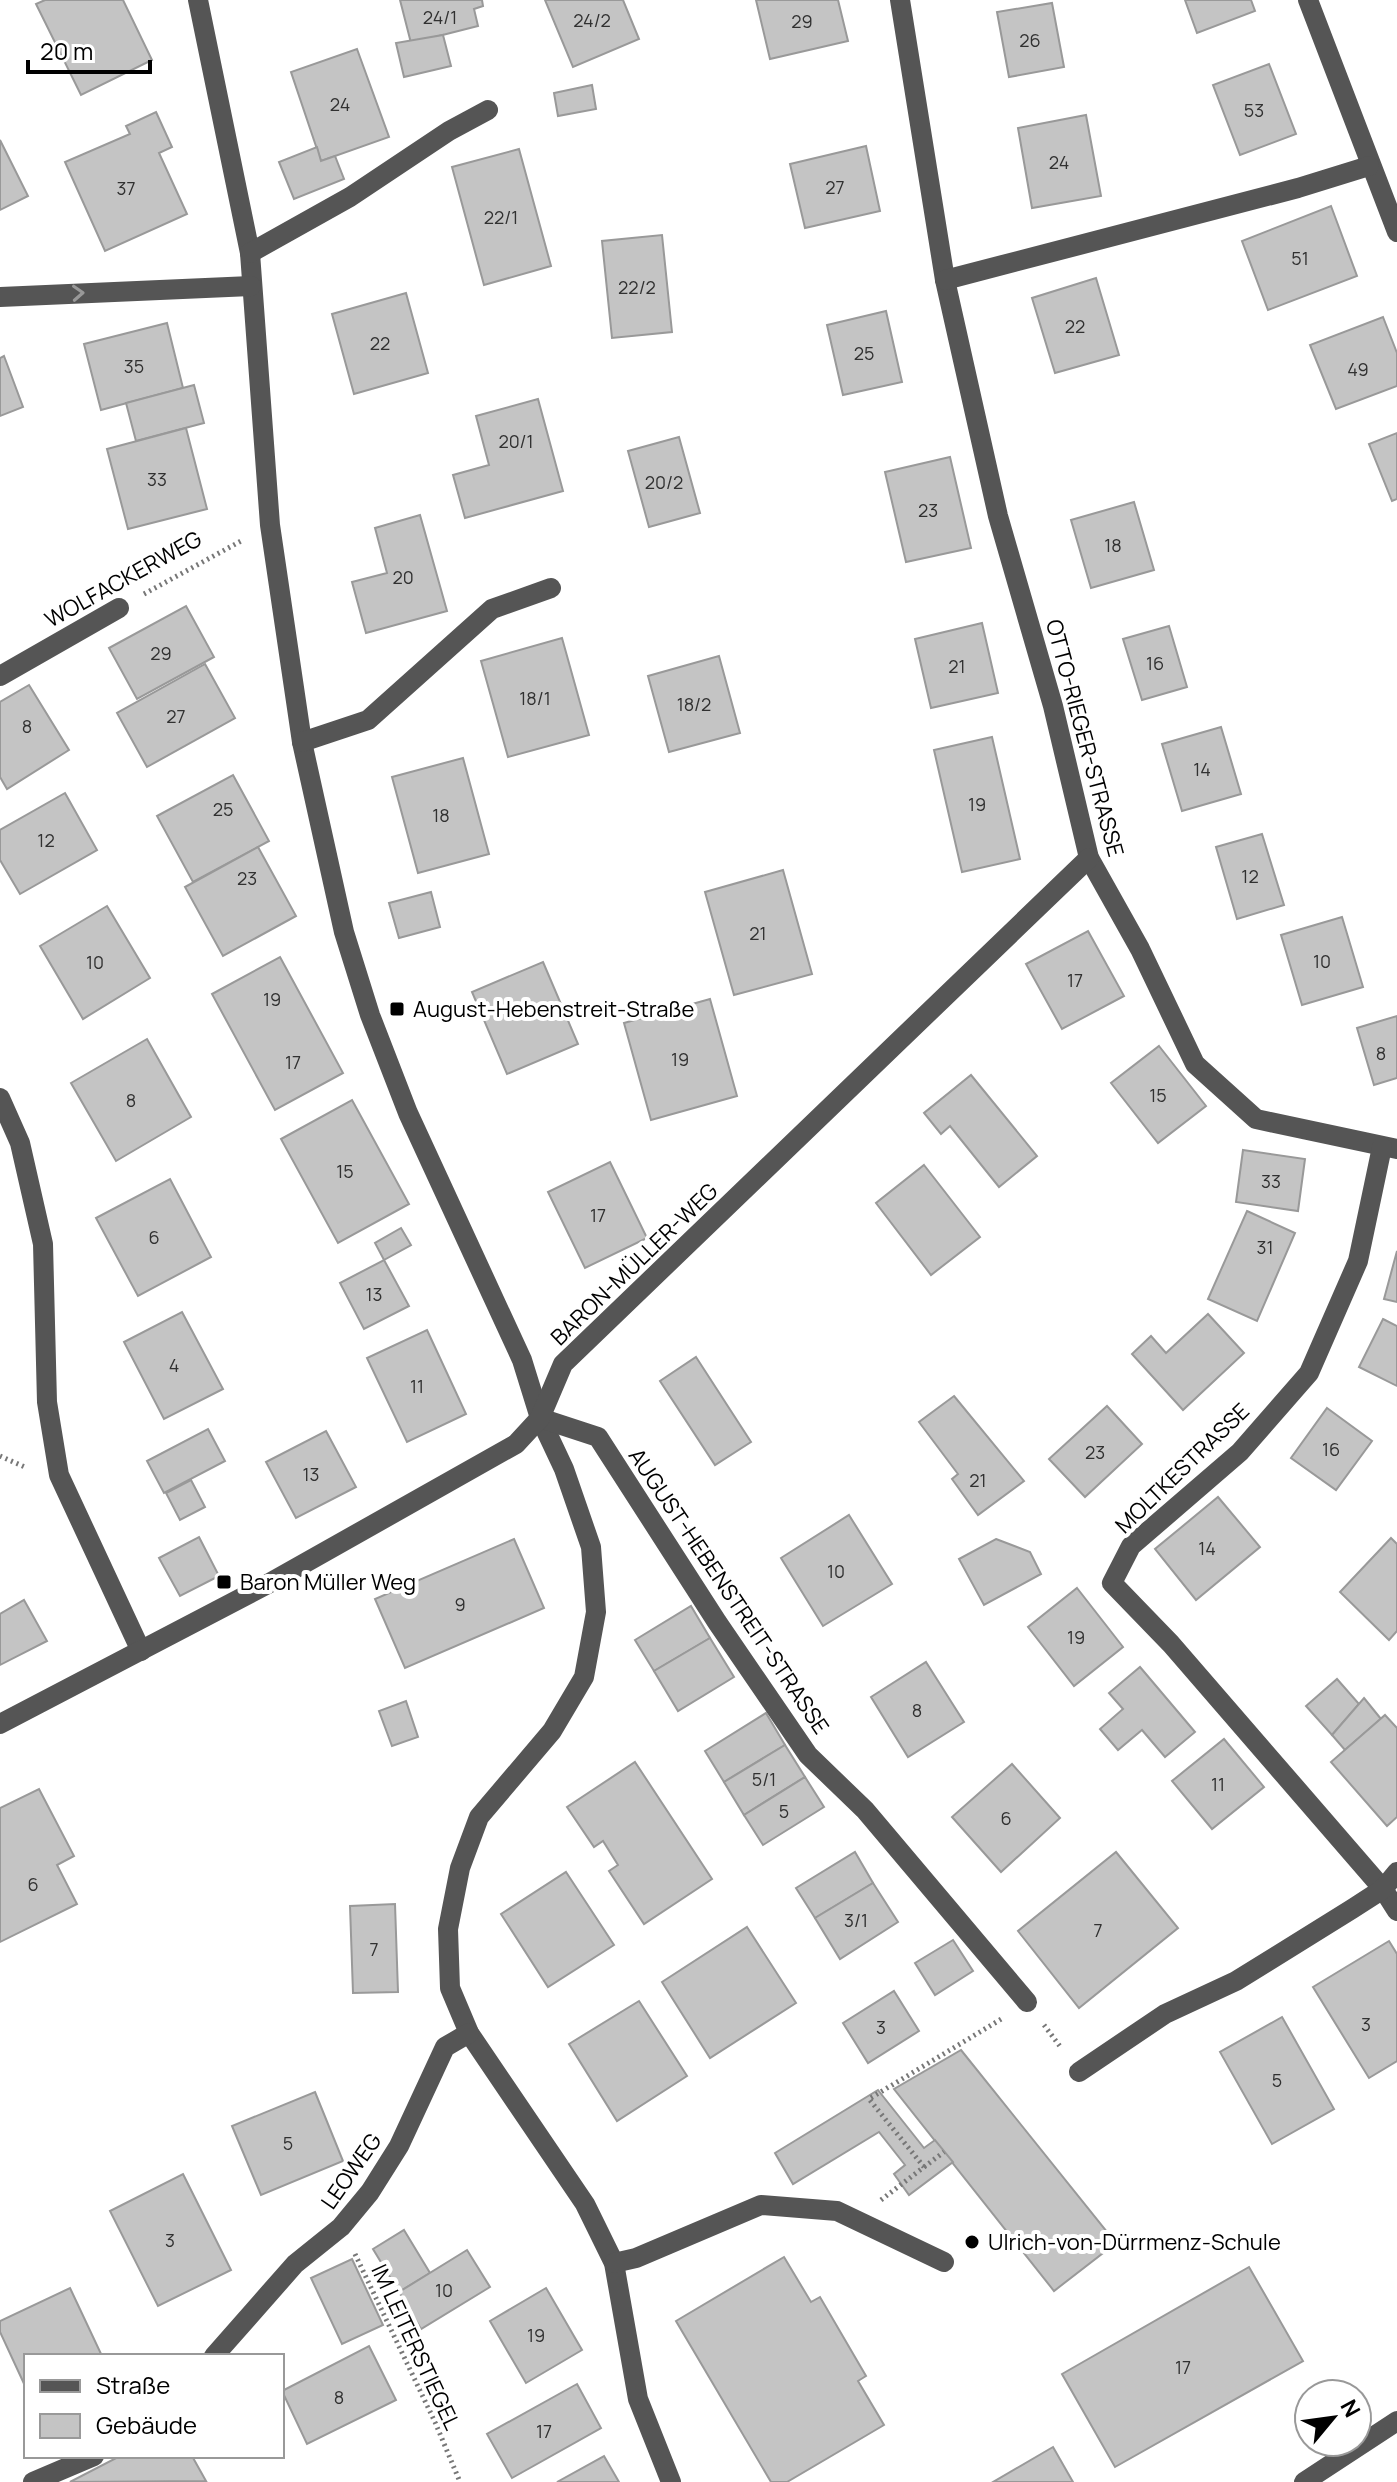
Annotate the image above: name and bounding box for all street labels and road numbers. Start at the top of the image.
street label: WOLFACKERWEG [39,524,207,634]
street label: OTTO-RIEGER-STRASSE [1039,616,1131,860]
street label: BARON-MÜLLER-WEG [544,1176,724,1352]
street label: MOLTKESTRASSE [1108,1396,1256,1540]
street label: AUGUST-HEBENSTREIT-STRASSE [622,1442,836,1740]
street label: LEOWEG [314,2127,388,2215]
street label: IM LEITERSTIEGEL [364,2259,468,2435]

